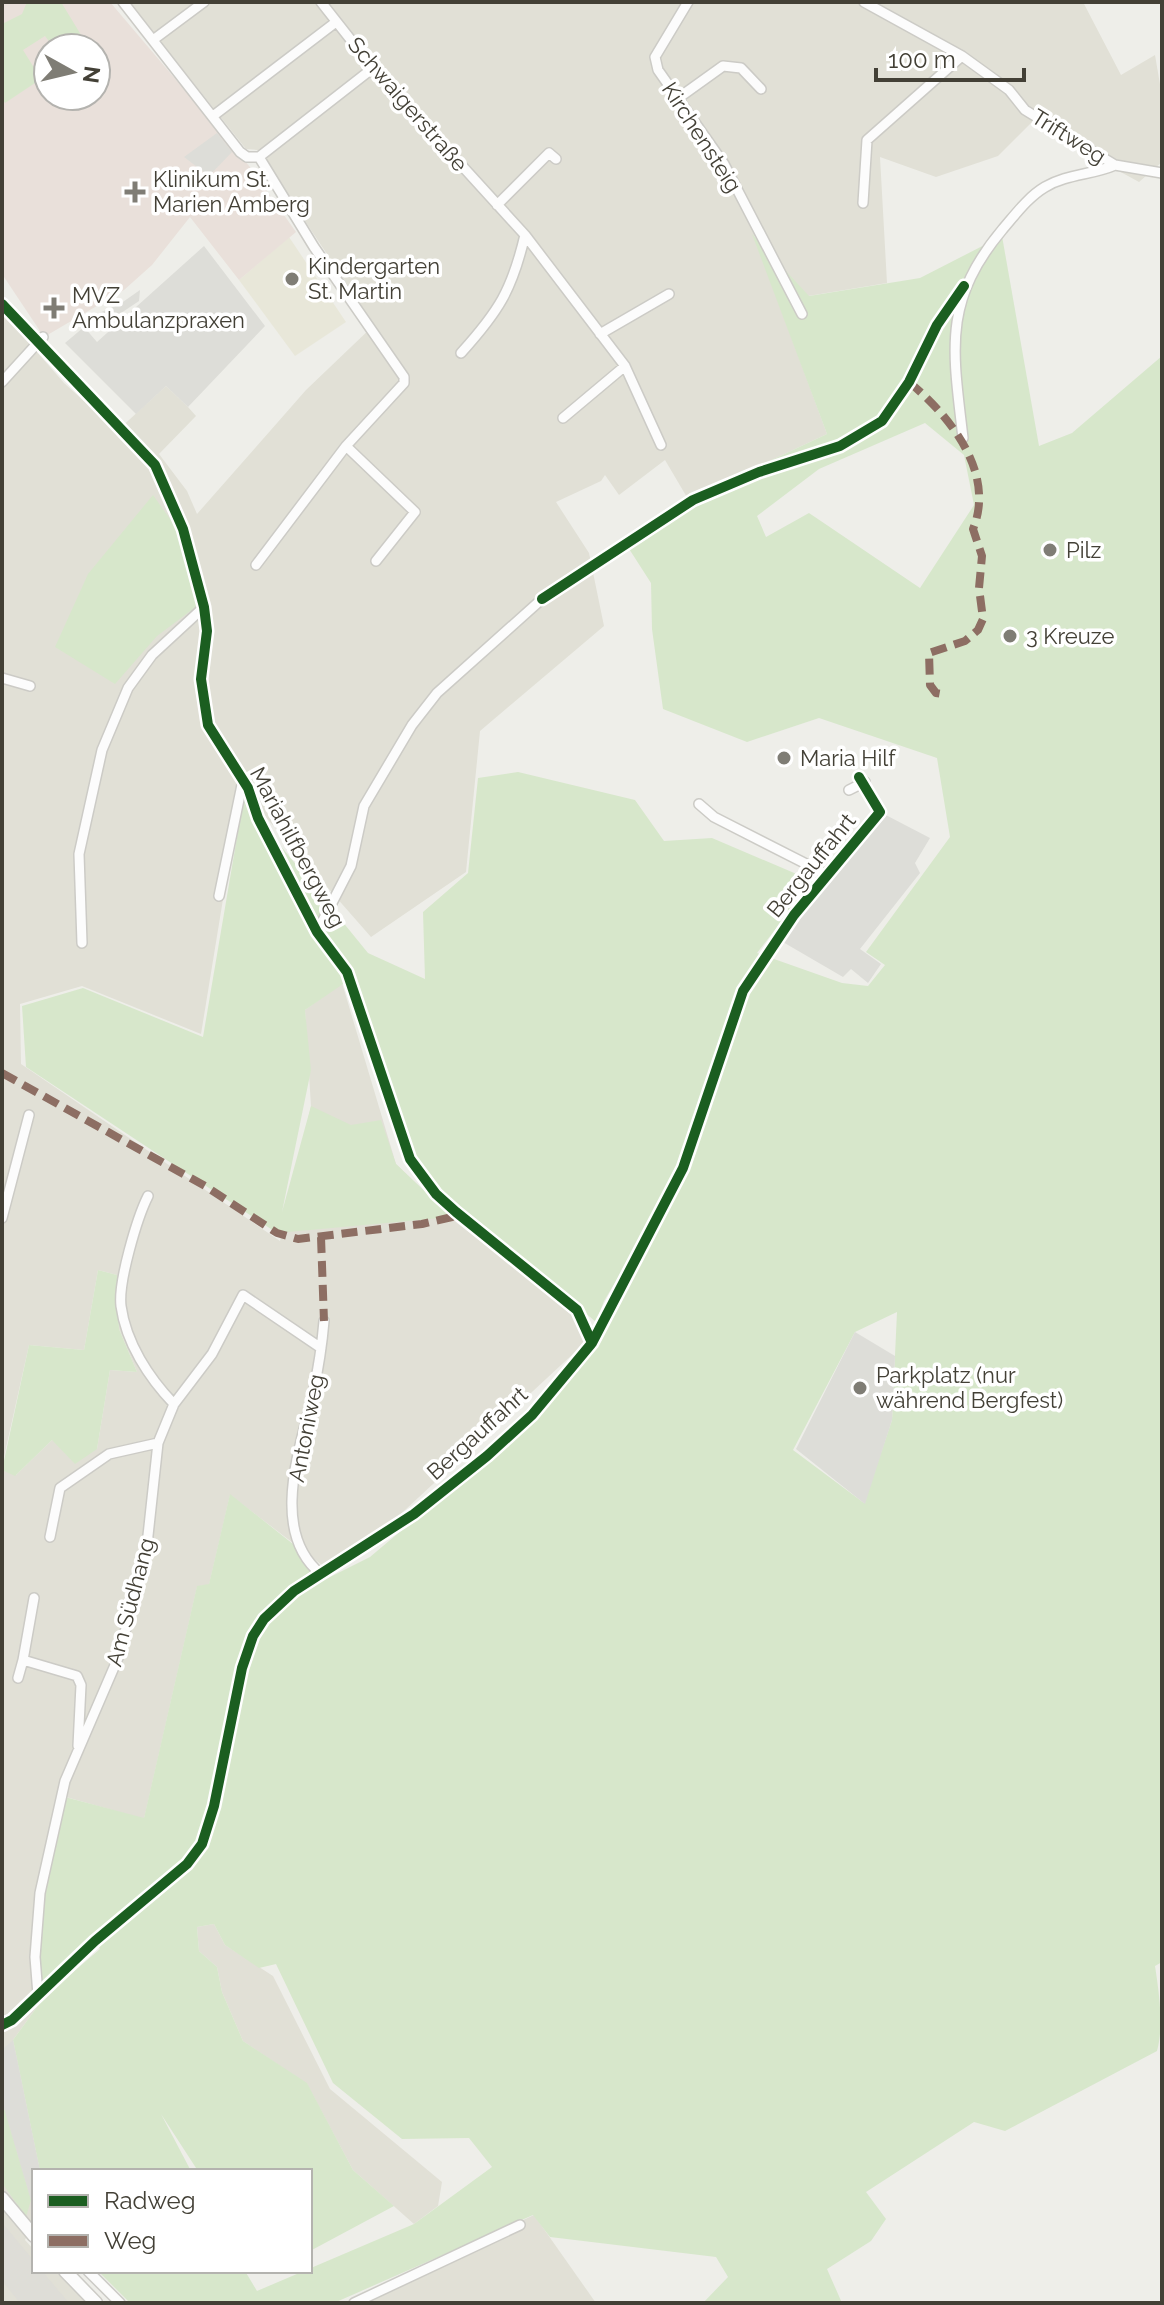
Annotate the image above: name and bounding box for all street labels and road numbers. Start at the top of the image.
street label: Schwaigerstraße [343,32,473,176]
street label: Kirchensteig [657,77,747,197]
street label: Triftweg [1027,103,1111,169]
street label: Mariahilfbergweg [245,762,351,932]
street label: Bergauffahrt [761,807,861,922]
street label: Antoniweg [283,1372,329,1484]
street label: Bergauffahrt [421,1381,533,1485]
street label: Am Südhang [100,1535,160,1669]

